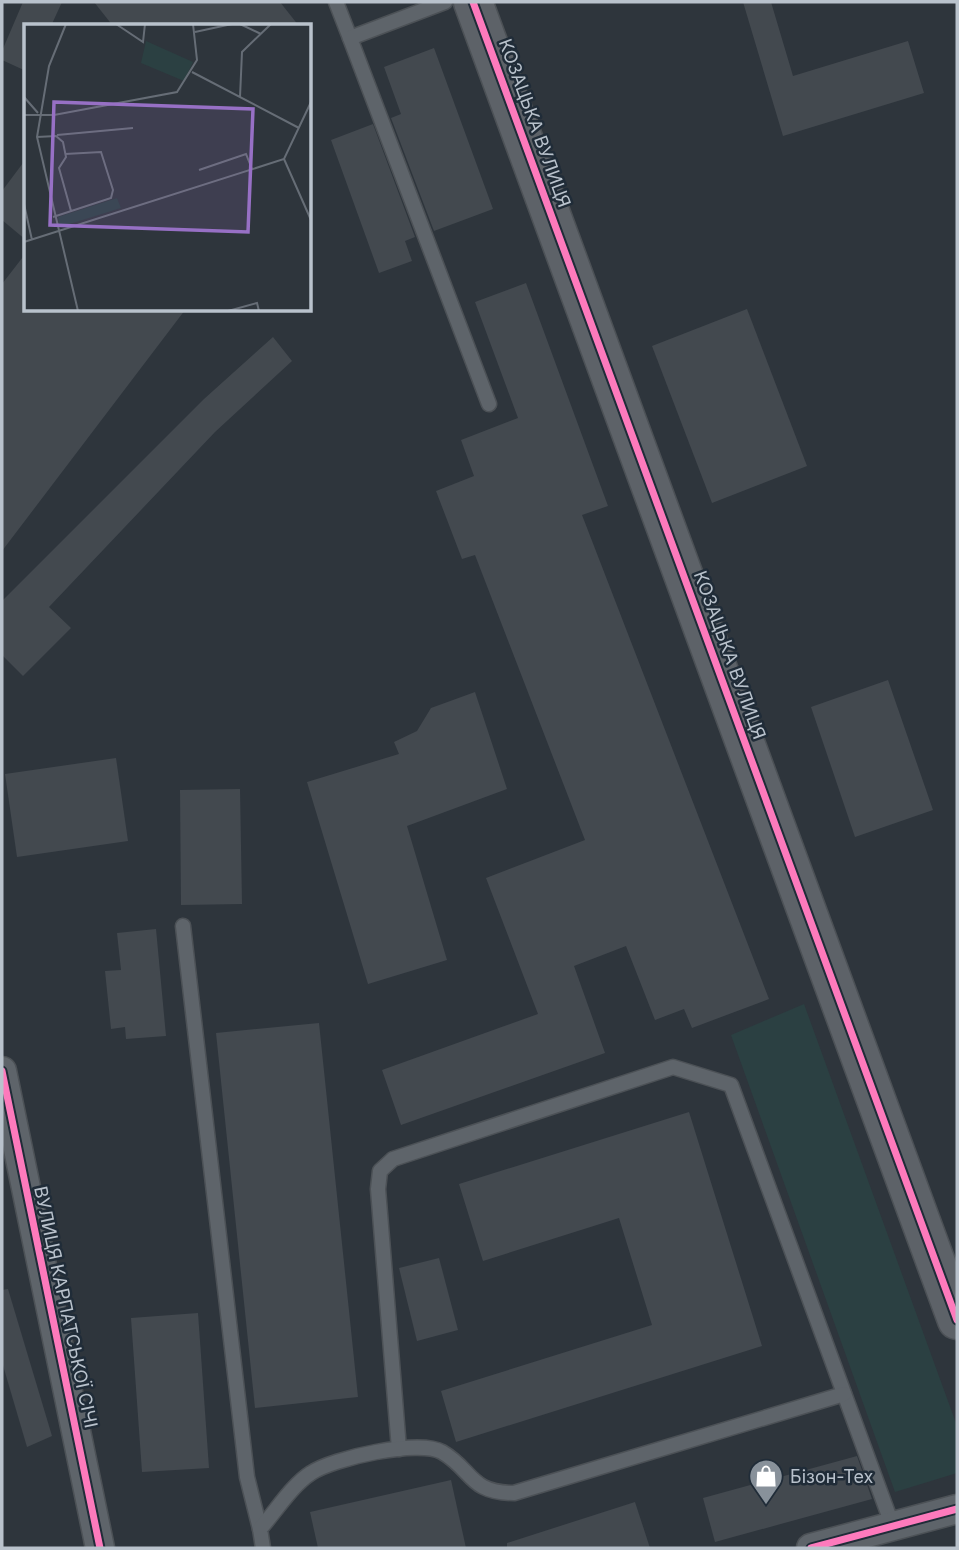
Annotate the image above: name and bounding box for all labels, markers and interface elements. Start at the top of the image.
inset map [24,24,312,312]
street label: КОЗАЦЬКА ВУЛИЦЯ [495,36,575,210]
street label: КОЗАЦЬКА ВУЛИЦЯ [690,568,770,742]
street label: ВУЛИЦЯ КАРПАТСЬКОЇ СІЧІ [30,1184,103,1430]
shop icon: Бізон-Тех [747,1457,785,1506]
place label: Бізон-Тех [790,1466,874,1487]

